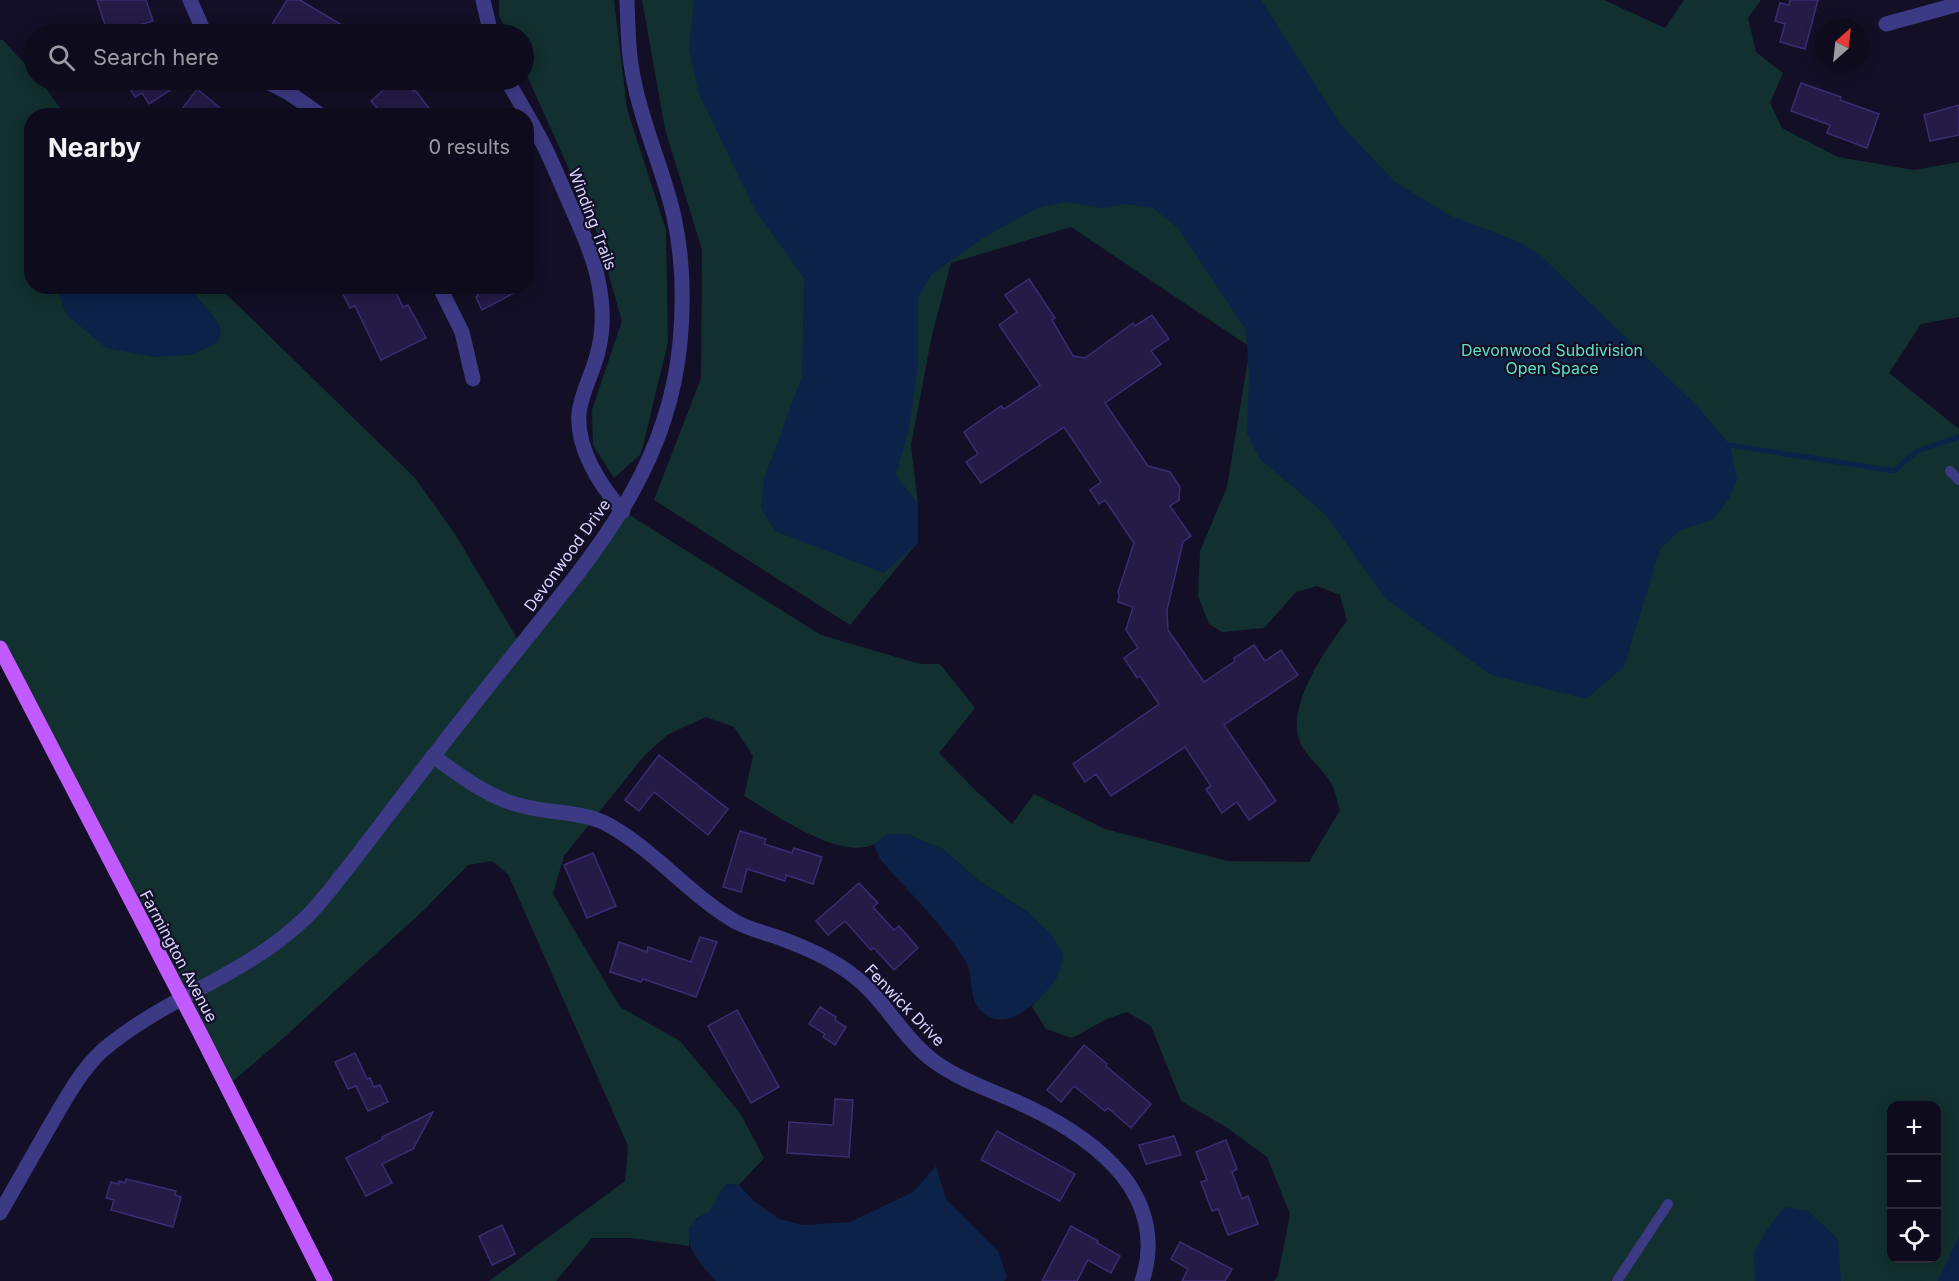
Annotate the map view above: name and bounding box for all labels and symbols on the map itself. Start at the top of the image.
north arrow [1815,18,1869,72]
street label: Winding Trails [564,165,622,273]
park label: Devonwood Subdivision Open Space [1461,340,1643,378]
street label: Devonwood Drive [519,495,615,615]
street label: Farmington Avenue [136,887,222,1025]
street label: Fenwick Drive [861,960,949,1050]

